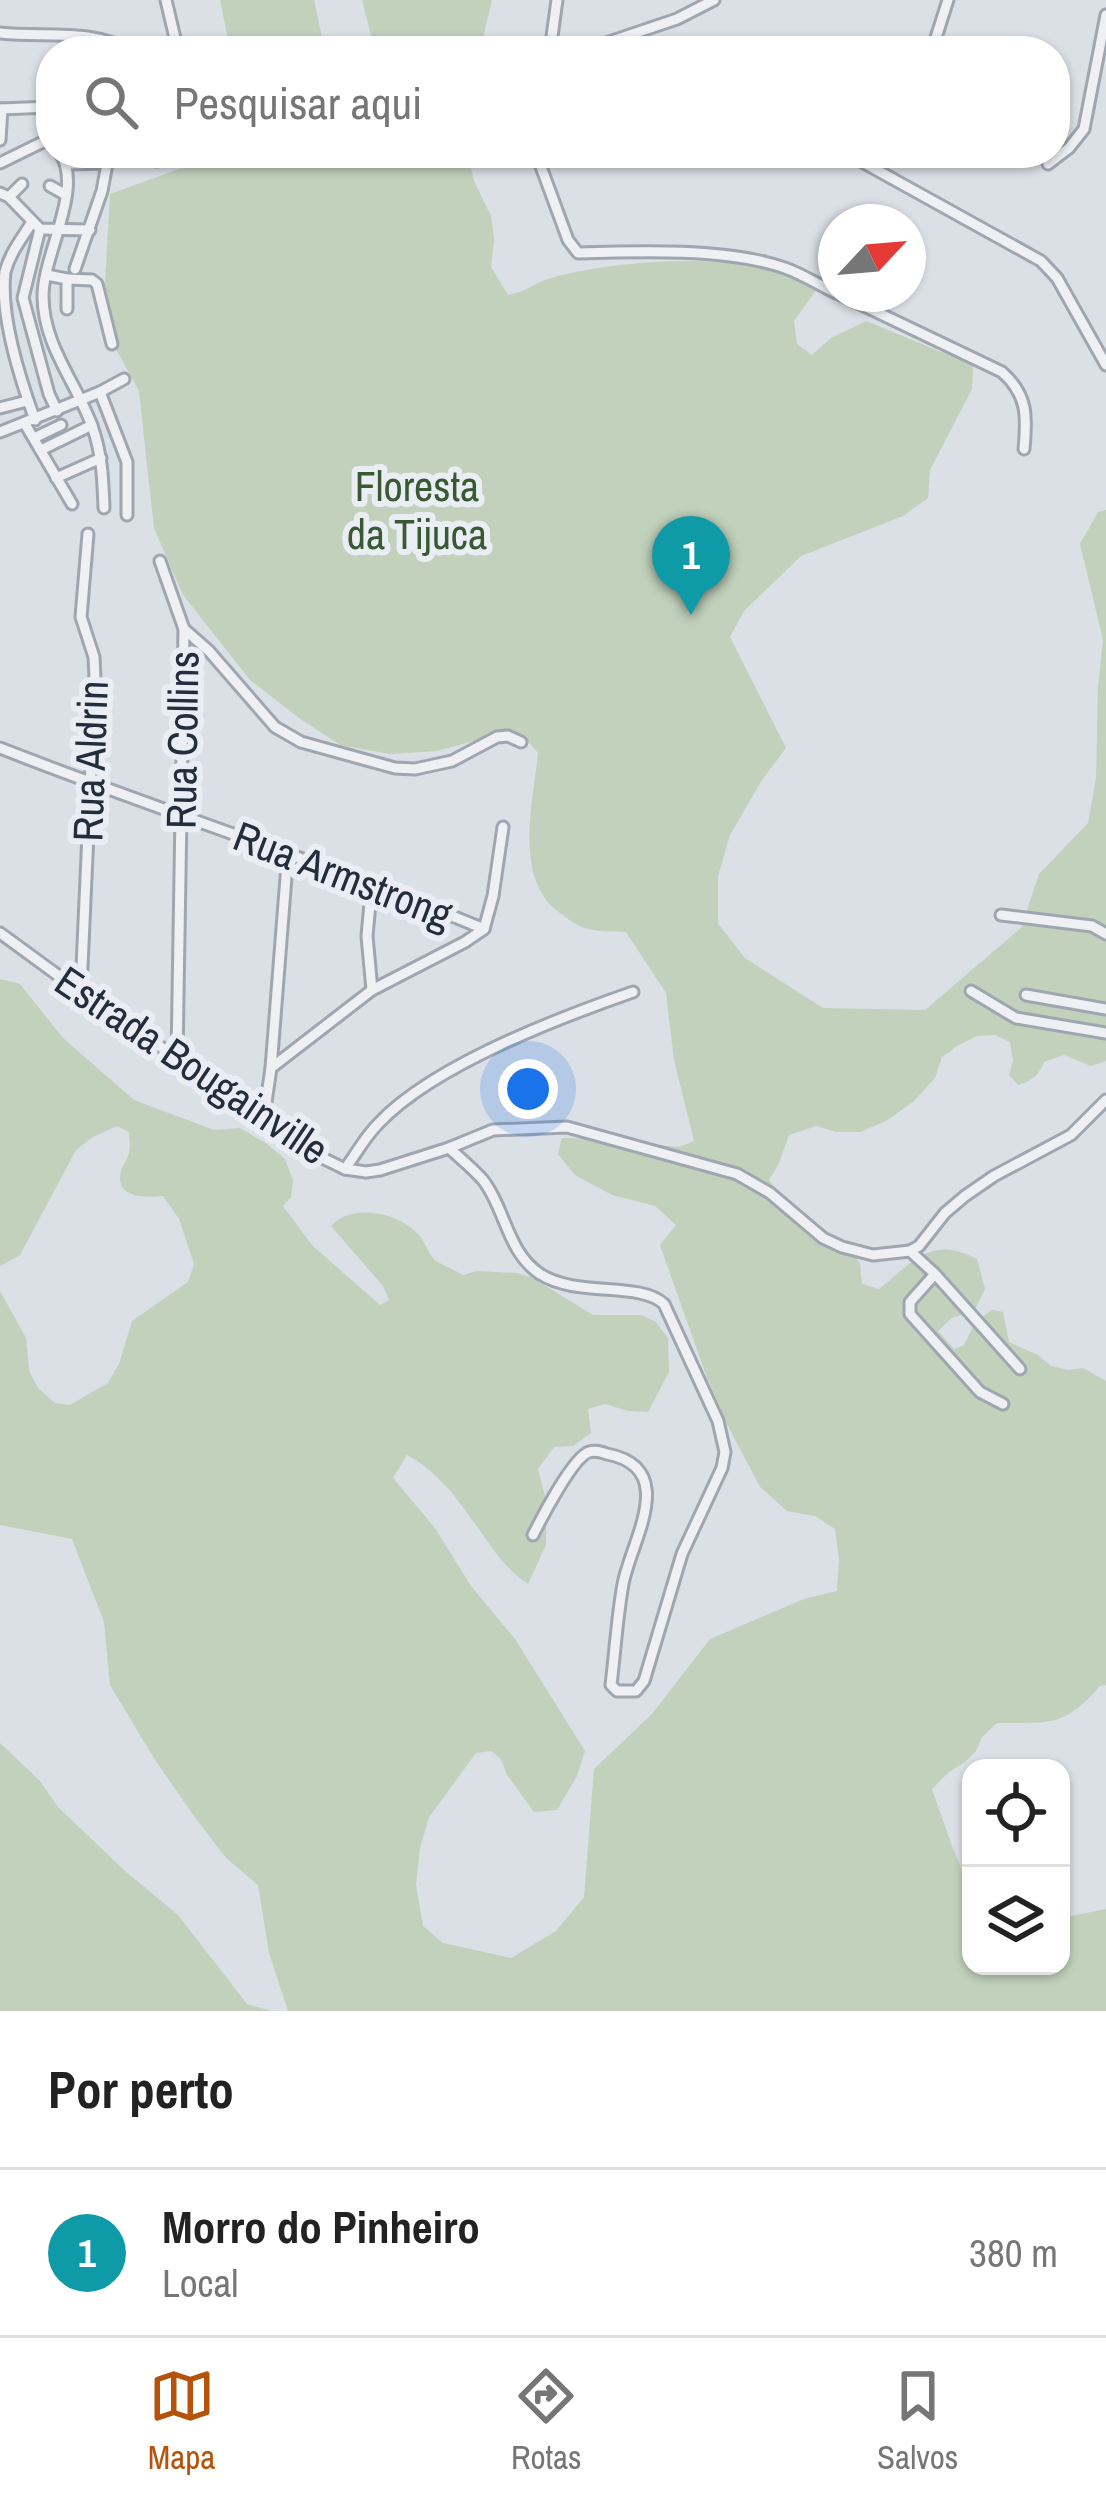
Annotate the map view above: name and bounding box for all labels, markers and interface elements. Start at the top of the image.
search box [36,36,1070,168]
icon: search [78,69,144,135]
text: Pesquisar aqui [174,72,422,133]
north arrow [818,204,926,312]
park label: Floresta da Tijuca [347,458,487,562]
pin: 1 [652,516,730,615]
street label: Rua Collins [152,651,212,829]
street label: Rua Aldrin [59,680,121,842]
street label: Rua Armstrong [226,808,460,942]
street label: Estrada Bougainville [45,953,339,1177]
your location [498,1059,558,1119]
map controls [962,1759,1070,1975]
button: locate [962,1759,1070,1867]
button: layers [962,1867,1070,1975]
text: Por perto [48,2055,234,2124]
text: Morro do Pinheiro [162,2196,480,2257]
text: 1 [78,2227,96,2279]
text: 380 m [969,2227,1058,2279]
text: Local [162,2257,238,2309]
tab: Mapa [148,2363,215,2479]
tab: Rotas [511,2363,582,2479]
tab: Salvos [877,2363,958,2479]

